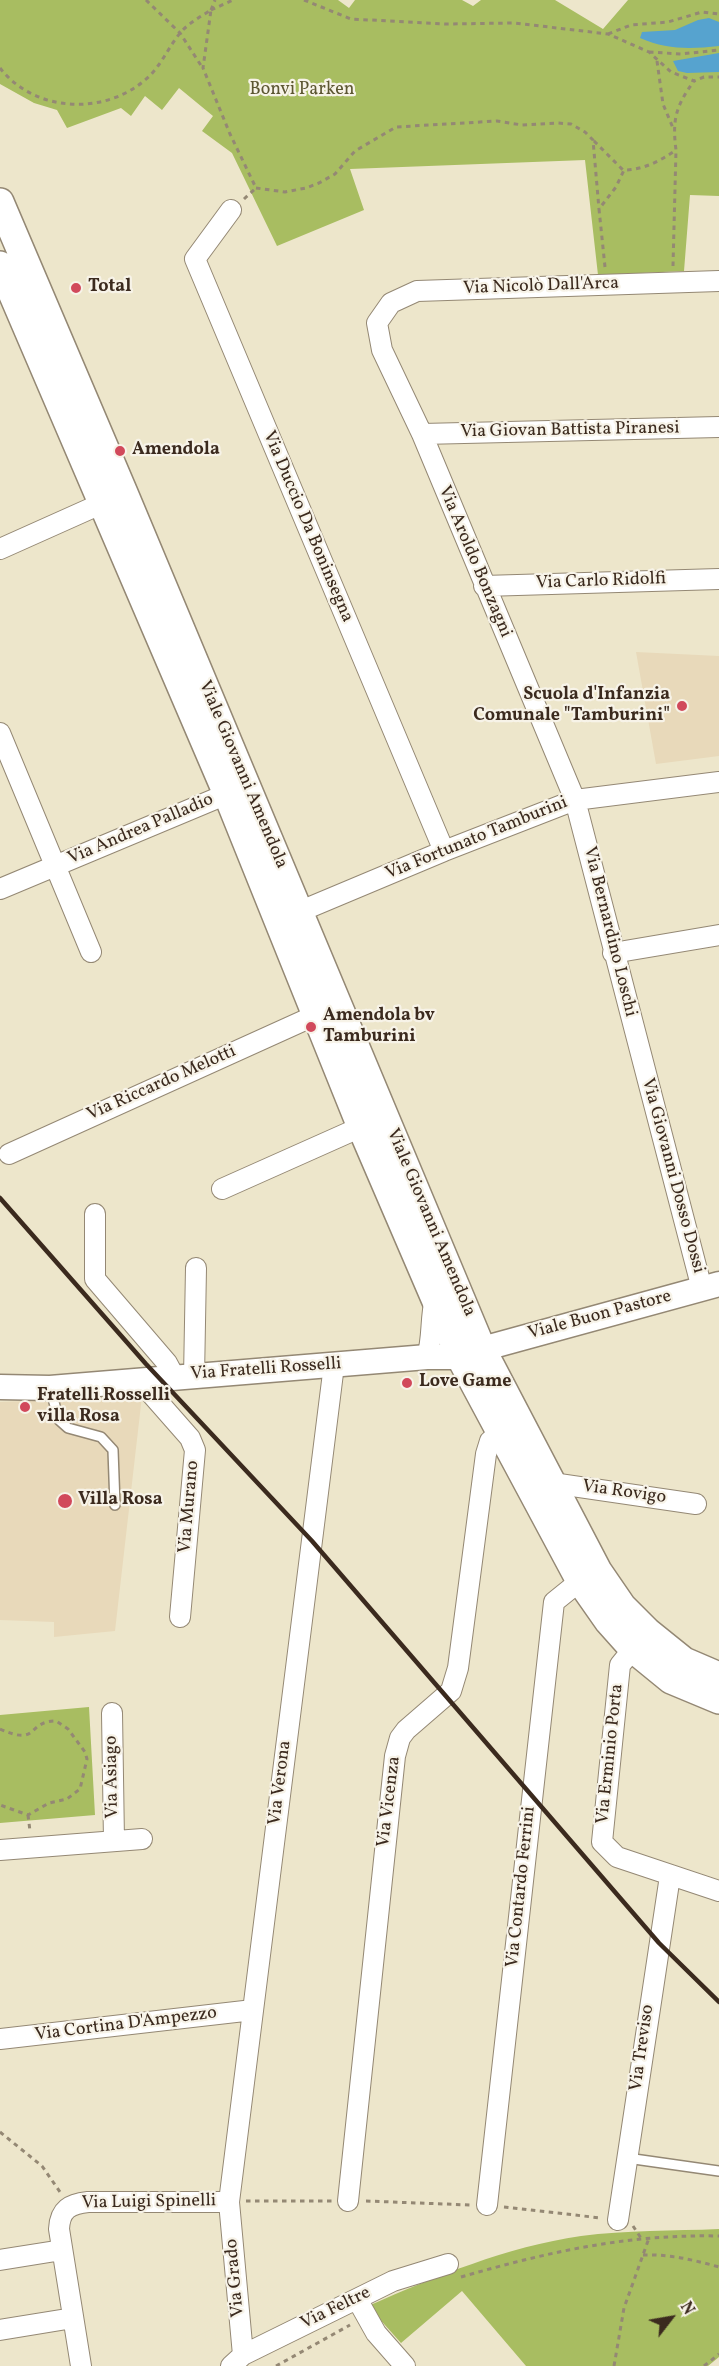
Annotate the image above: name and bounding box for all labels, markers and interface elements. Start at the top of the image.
park label: Bonvi Parken [249,80,355,102]
street label: Via Nicolò Dall'Arca [463,273,619,301]
place label: Total [88,277,131,299]
marker: Total [69,281,83,295]
street label: Via Giovan Battista Piranesi [460,418,680,444]
street label: Via Duccio Da Boninsegna [257,428,357,626]
place label: Amendola [132,440,220,462]
marker: Amendola [113,444,127,458]
street label: Via Aroldo Bonzagni [432,483,516,641]
street label: Via Carlo Ridolfi [536,569,666,595]
street label: Viale Giovanni Amendola [193,678,291,872]
place label: Scuola d'Infanzia Comunale "Tamburini" [473,685,670,728]
marker: Scuola d'Infanzia Comunale "Tamburini" [675,699,689,713]
street label: Via Andrea Palladio [65,790,217,870]
street label: Via Fortunato Tamburini [383,793,571,885]
street label: Via Bernardino Loschi [577,845,641,1019]
place label: Amendola bv Tamburini [323,1006,435,1048]
marker: Amendola bv Tamburini [304,1020,318,1034]
street label: Via Riccardo Melotti [84,1041,240,1127]
street label: Via Giovanni Dosso Dossi [636,1076,708,1276]
street label: Viale Giovanni Amendola [381,1126,479,1320]
street label: Viale Buon Pastore [526,1286,674,1346]
street label: Via Fratelli Rosselli [190,1354,342,1386]
place label: Love Game [419,1372,511,1394]
marker: Love Game [400,1376,414,1390]
place label: Fratelli Rosselli villa Rosa [37,1386,170,1428]
marker: Fratelli Rosselli villa Rosa [18,1400,32,1414]
street label: Via Murano [175,1460,205,1554]
street label: Via Rovigo [581,1476,667,1510]
place label: Villa Rosa [78,1490,162,1512]
marker: Villa Rosa [56,1492,74,1510]
street label: Via Erminio Porta [593,1683,629,1825]
street label: Via Asiago [101,1735,125,1819]
street label: Via Verona [265,1739,297,1827]
street label: Via Vicenza [374,1755,406,1849]
street label: Via Contardo Ferrini [503,1805,541,1969]
street label: Via Cortina D'Ampezzo [34,2003,218,2047]
street label: Via Treviso [626,2003,660,2093]
street label: Via Luigi Spinelli [82,2191,216,2215]
street label: Via Grado [222,2238,250,2318]
street label: Via Feltre [298,2283,374,2335]
north arrow [641,2288,701,2348]
text: N [674,2298,699,2319]

